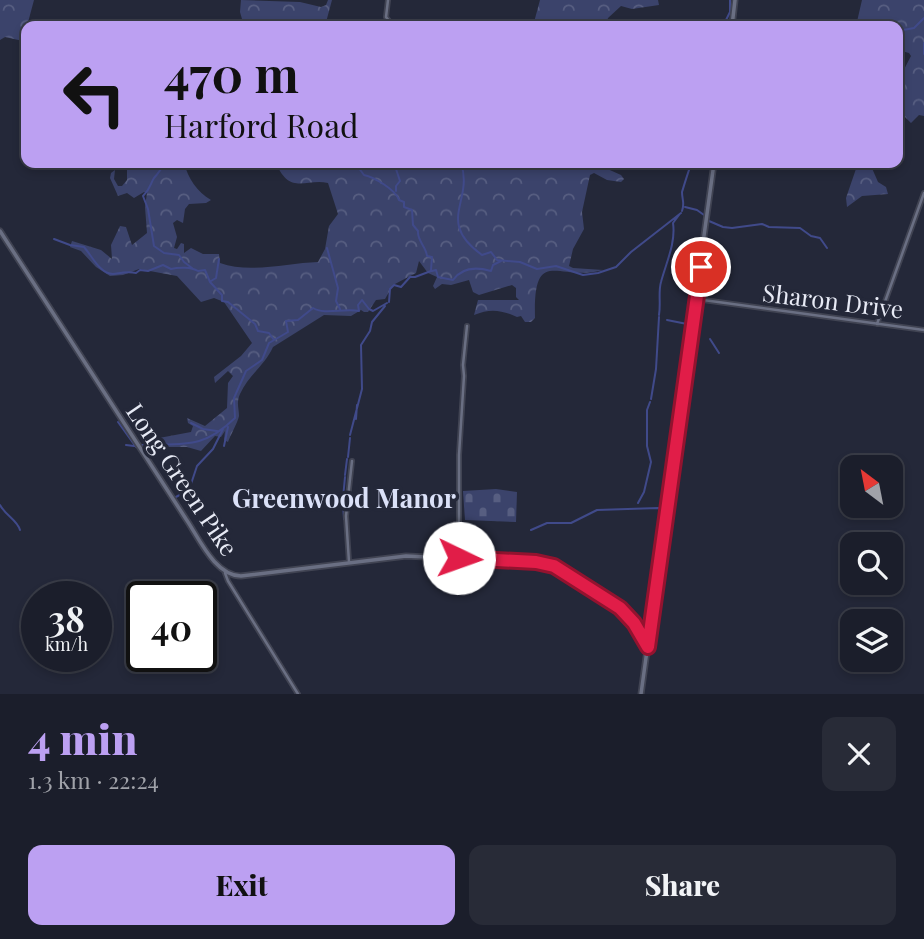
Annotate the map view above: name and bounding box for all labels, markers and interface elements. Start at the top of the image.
text: 470 m [164,40,299,105]
icon: left [49,49,140,140]
text: Harford Road [164,103,359,146]
pin [671,237,731,297]
icon: arrive [682,248,720,286]
street label: Sharon Drive [761,276,905,324]
street label: Long Green Pike [120,397,246,561]
north arrow [840,455,903,518]
map controls [840,455,903,672]
district label: Greenwood Manor [232,480,456,515]
position arrow [422,521,496,595]
button: search [840,532,903,595]
speed limit sign: 40 [126,581,217,672]
text: 38 [48,594,85,641]
button: layers [840,609,903,672]
text: km/h [45,632,88,656]
text: 4 min [28,710,137,766]
button: close [822,717,896,791]
text: 1.3 km · 22:24 [28,764,159,795]
button: Exit [28,845,455,925]
button: Share [469,845,896,925]

